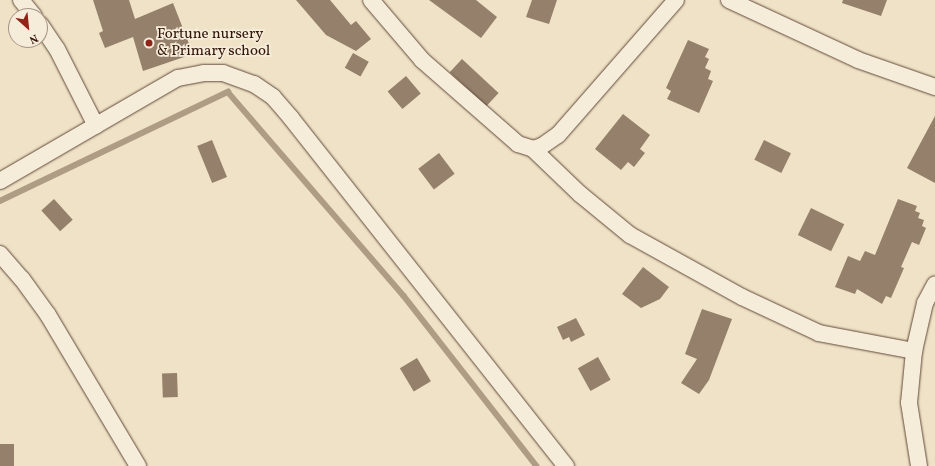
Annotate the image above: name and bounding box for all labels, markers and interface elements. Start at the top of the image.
north arrow [8,8,48,48]
place label: Fortune nursery & Primary school [157,25,271,60]
text: N [26,30,40,47]
marker: Fortune nursery & Primary school [144,38,154,48]

